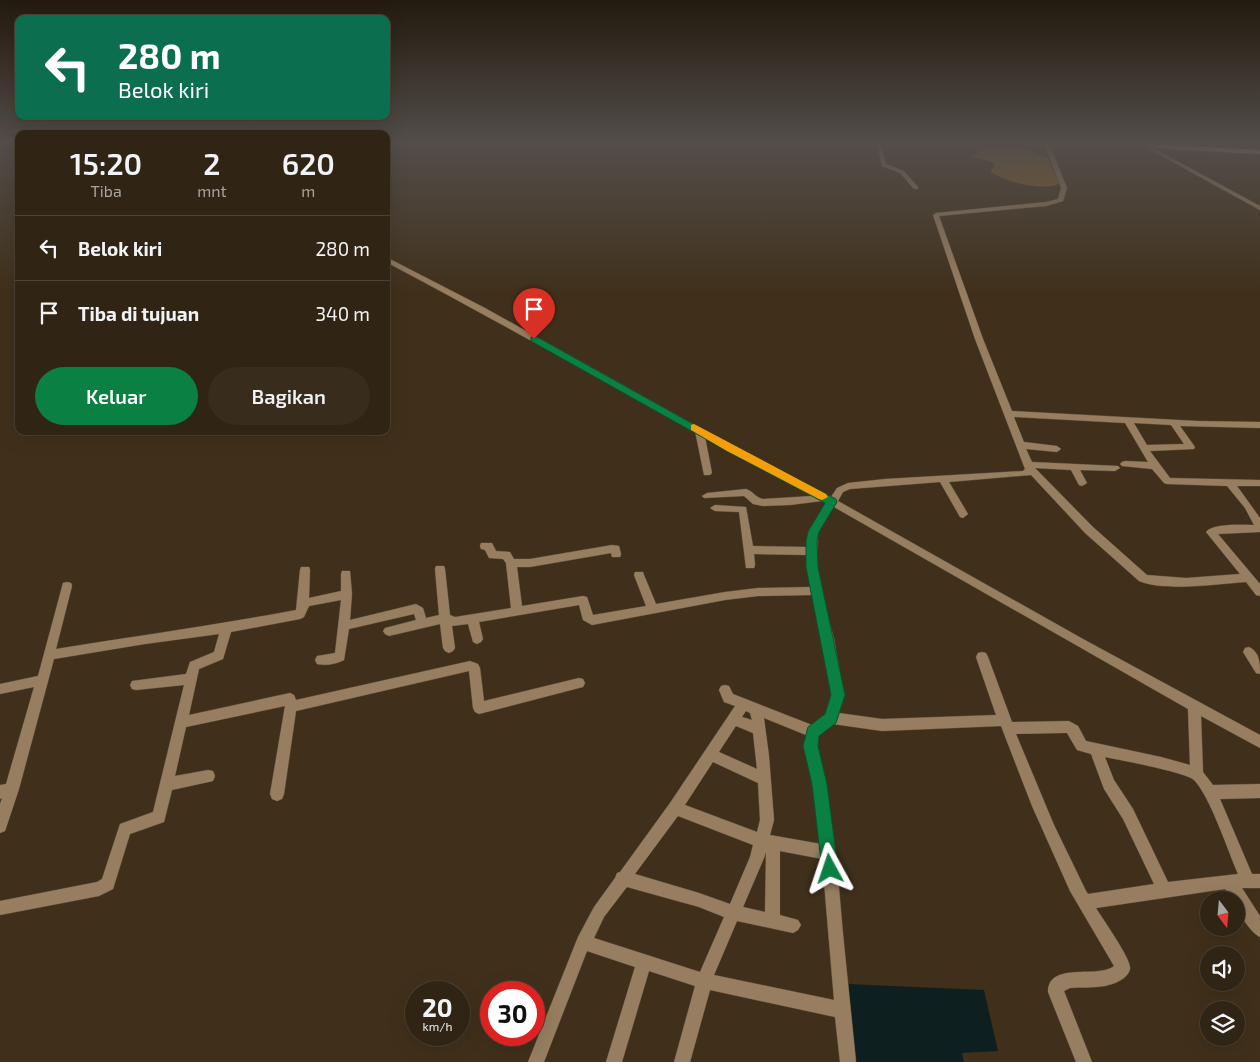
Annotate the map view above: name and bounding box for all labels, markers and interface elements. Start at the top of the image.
text: 280 m [118,34,221,76]
icon: left [35,35,100,100]
text: Belok kiri [118,76,209,102]
text: 15:20 [70,145,142,181]
text: 2 [203,145,221,181]
text: 620 [282,145,335,181]
text: Tiba [91,181,122,200]
text: mnt [197,181,227,200]
text: m [301,181,315,200]
icon: left [35,234,63,262]
text: Belok kiri [78,237,162,260]
text: 280 m [315,237,370,260]
pin [513,288,555,339]
icon: arrive [520,295,548,323]
icon: arrive [35,299,63,327]
text: Tiba di tujuan [78,302,199,325]
text: 340 m [315,302,370,325]
button: Keluar [35,367,198,425]
button: Bagikan [208,367,370,425]
position arrow [803,842,855,894]
north arrow [1200,891,1245,936]
map controls [1200,891,1245,1046]
button: sound [1200,946,1245,991]
speed limit sign: 30 [480,981,545,1046]
text: 20 [422,992,453,1022]
button: layers [1200,1001,1245,1046]
text: km/h [423,1019,452,1033]

